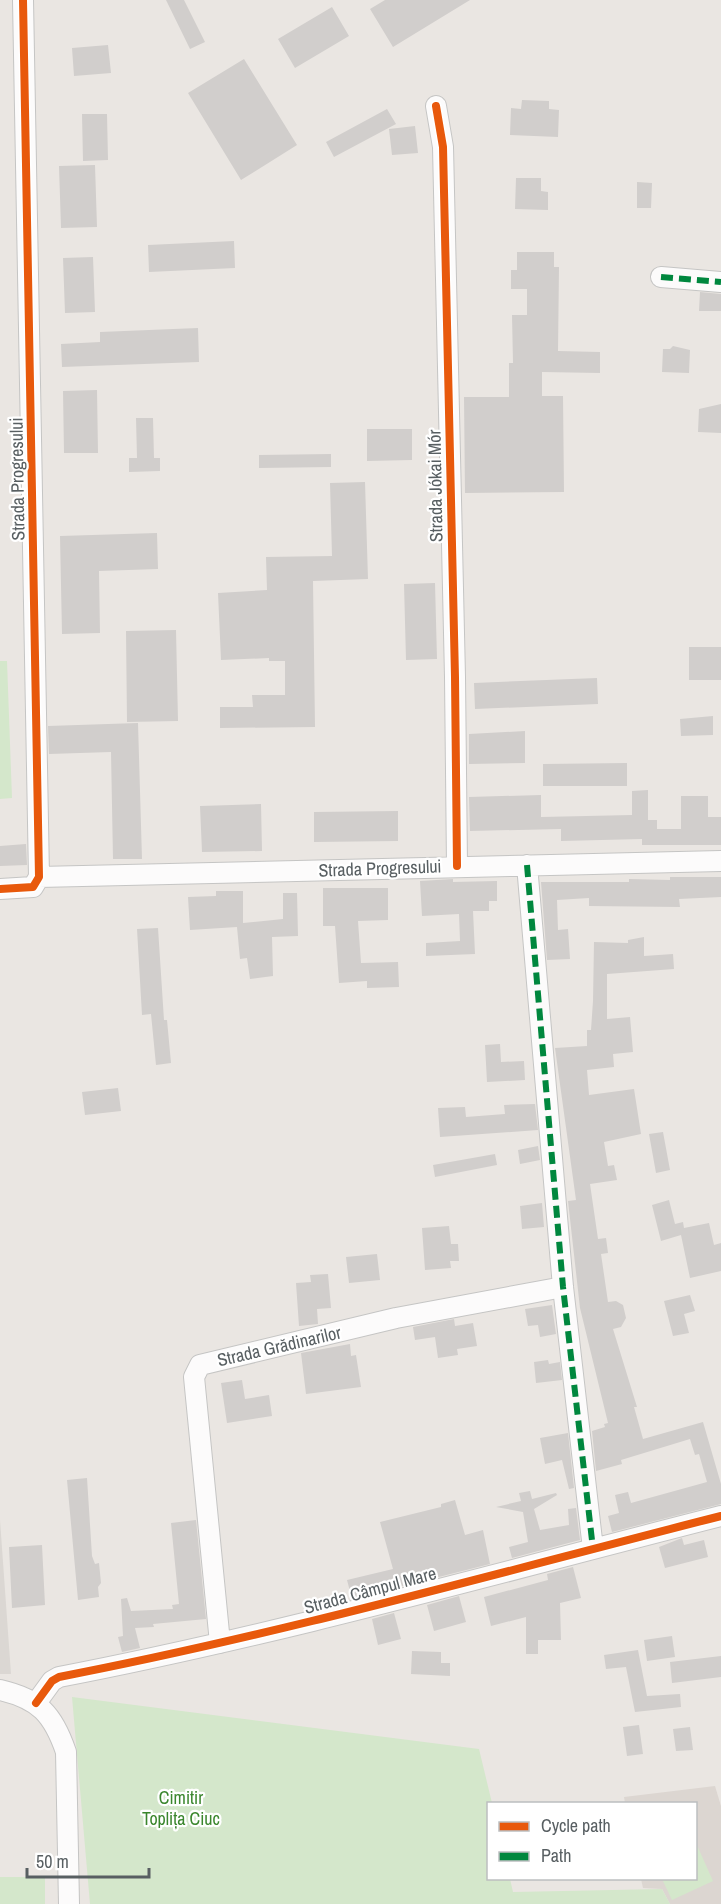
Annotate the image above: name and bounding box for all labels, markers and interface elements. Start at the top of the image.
street label: Strada Progresului [3,417,31,541]
street label: Strada Jókai Mór [422,430,448,542]
street label: Strada Progresului [318,853,442,883]
street label: Strada Grădinarilor [215,1320,343,1372]
street label: Strada Câmpul Mare [301,1560,439,1620]
park label: Cimitir Toplița Ciuc [142,1785,220,1831]
legend [487,1802,697,1880]
text: Cycle path [541,1813,611,1838]
scale bar [27,1841,148,1879]
text: Path [541,1843,571,1868]
text: 50 m [36,1849,69,1874]

